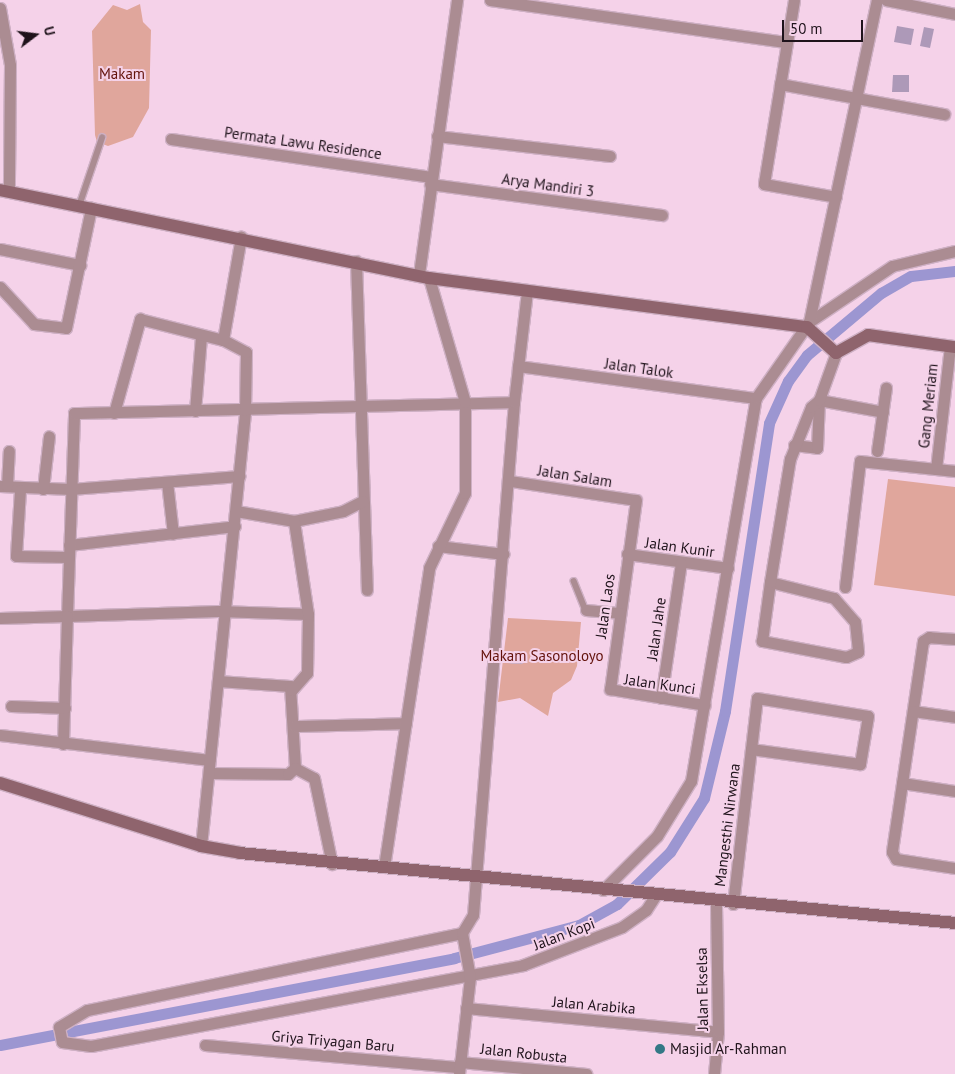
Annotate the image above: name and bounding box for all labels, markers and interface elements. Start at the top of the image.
north arrow [10,10,60,60]
scale bar [785,10,866,42]
text: 50 m [790,19,823,38]
text: U [40,25,59,38]
park label: Makam [99,65,145,83]
street label: Permata Lawu Residence [223,123,383,163]
street label: Arya Mandiri 3 [501,170,595,200]
street label: Jalan Talok [603,354,675,382]
street label: Gang Meriam [915,363,941,449]
street label: Jalan Salam [536,461,614,491]
street label: Jalan Kunir [644,533,716,561]
street label: Jalan Laos [592,573,618,639]
street label: Jalan Jahe [643,596,669,662]
park label: Makam Sasonoloyo [480,647,604,665]
street label: Jalan Kunci [623,670,697,698]
street label: Mangesthi Nirwana [711,762,743,888]
street label: Jalan Kopi [531,914,597,954]
street label: Jalan Ekselsa [692,947,712,1031]
street label: Jalan Arabika [551,992,637,1018]
street label: Griya Triyagan Baru [270,1027,396,1055]
street label: Jalan Robusta [480,1039,568,1067]
place label: Masjid Ar-Rahman [670,1040,787,1058]
marker: Masjid Ar-Rahman [654,1043,666,1055]

